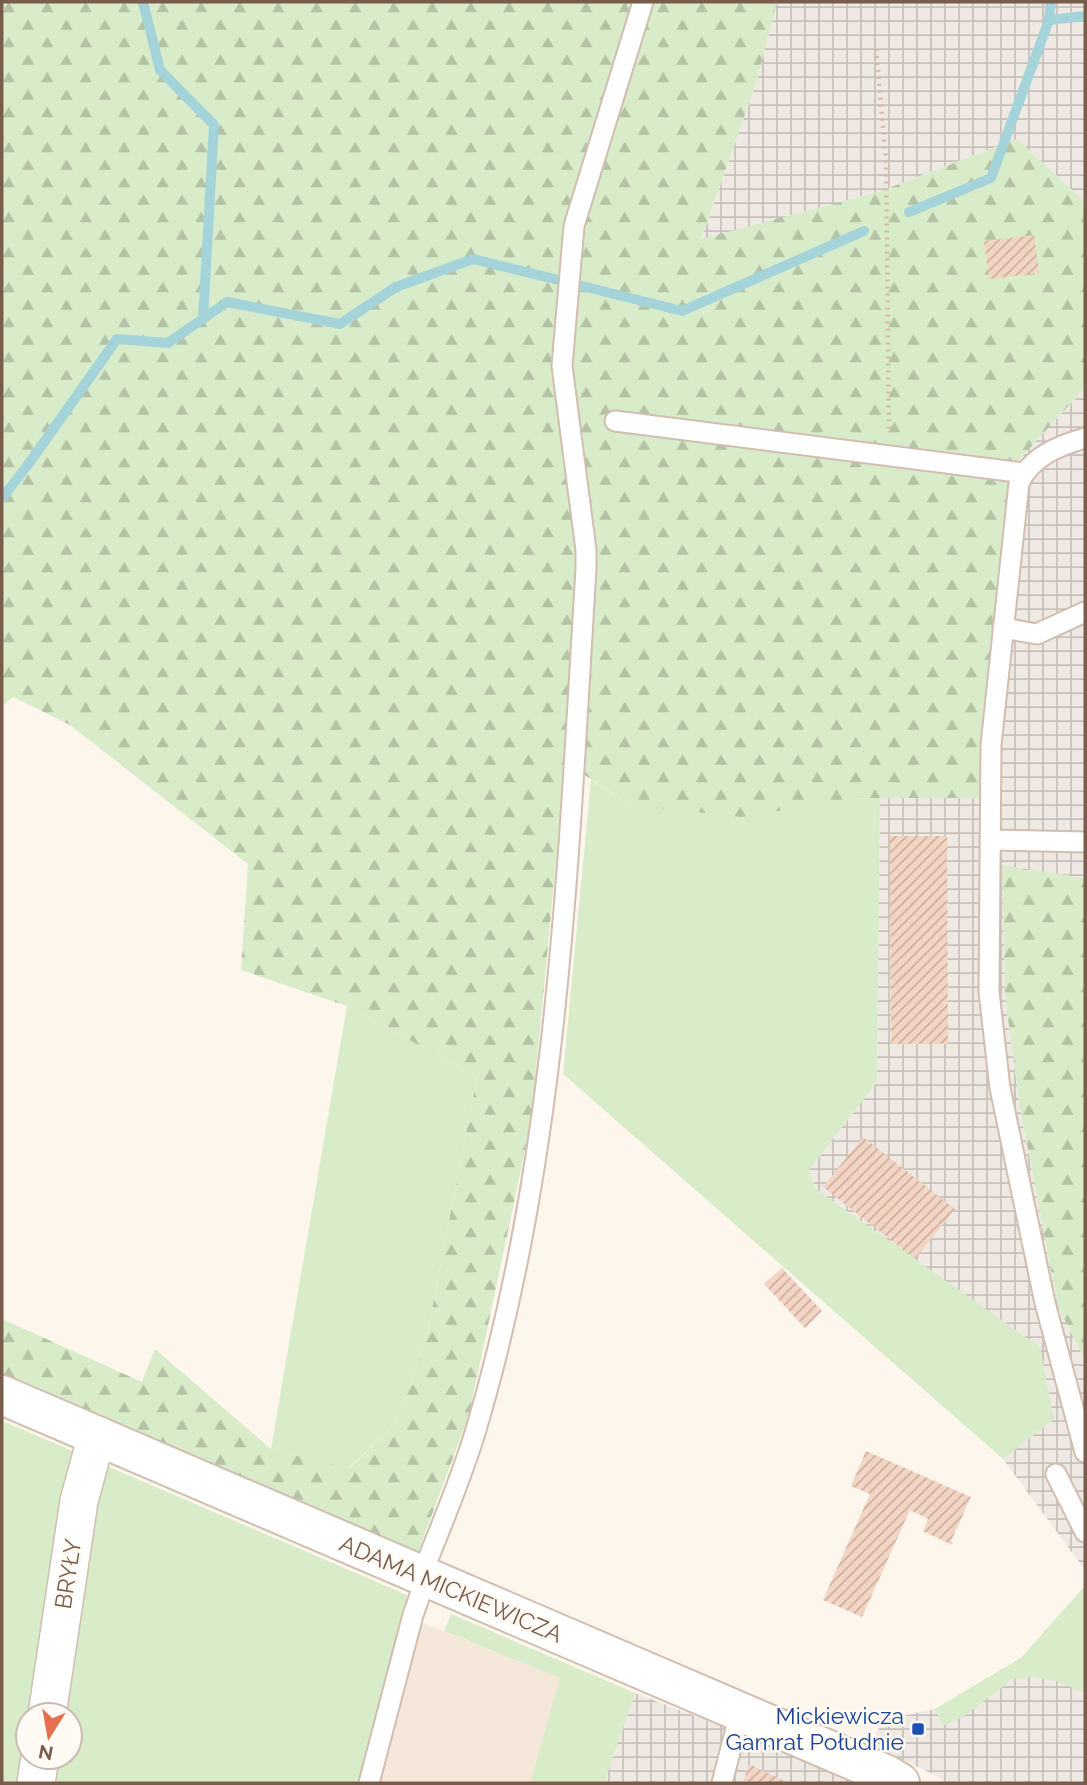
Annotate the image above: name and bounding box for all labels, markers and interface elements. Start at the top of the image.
street label: ADAMA MICKIEWICZA [336,1529,567,1648]
street label: BRYŁY [49,1537,86,1611]
north arrow [14,1701,84,1771]
place label: Mickiewicza Gamrat Południe [725,1702,904,1755]
marker: Mickiewicza Gamrat Południe [910,1721,926,1737]
text: N [37,1741,55,1765]

